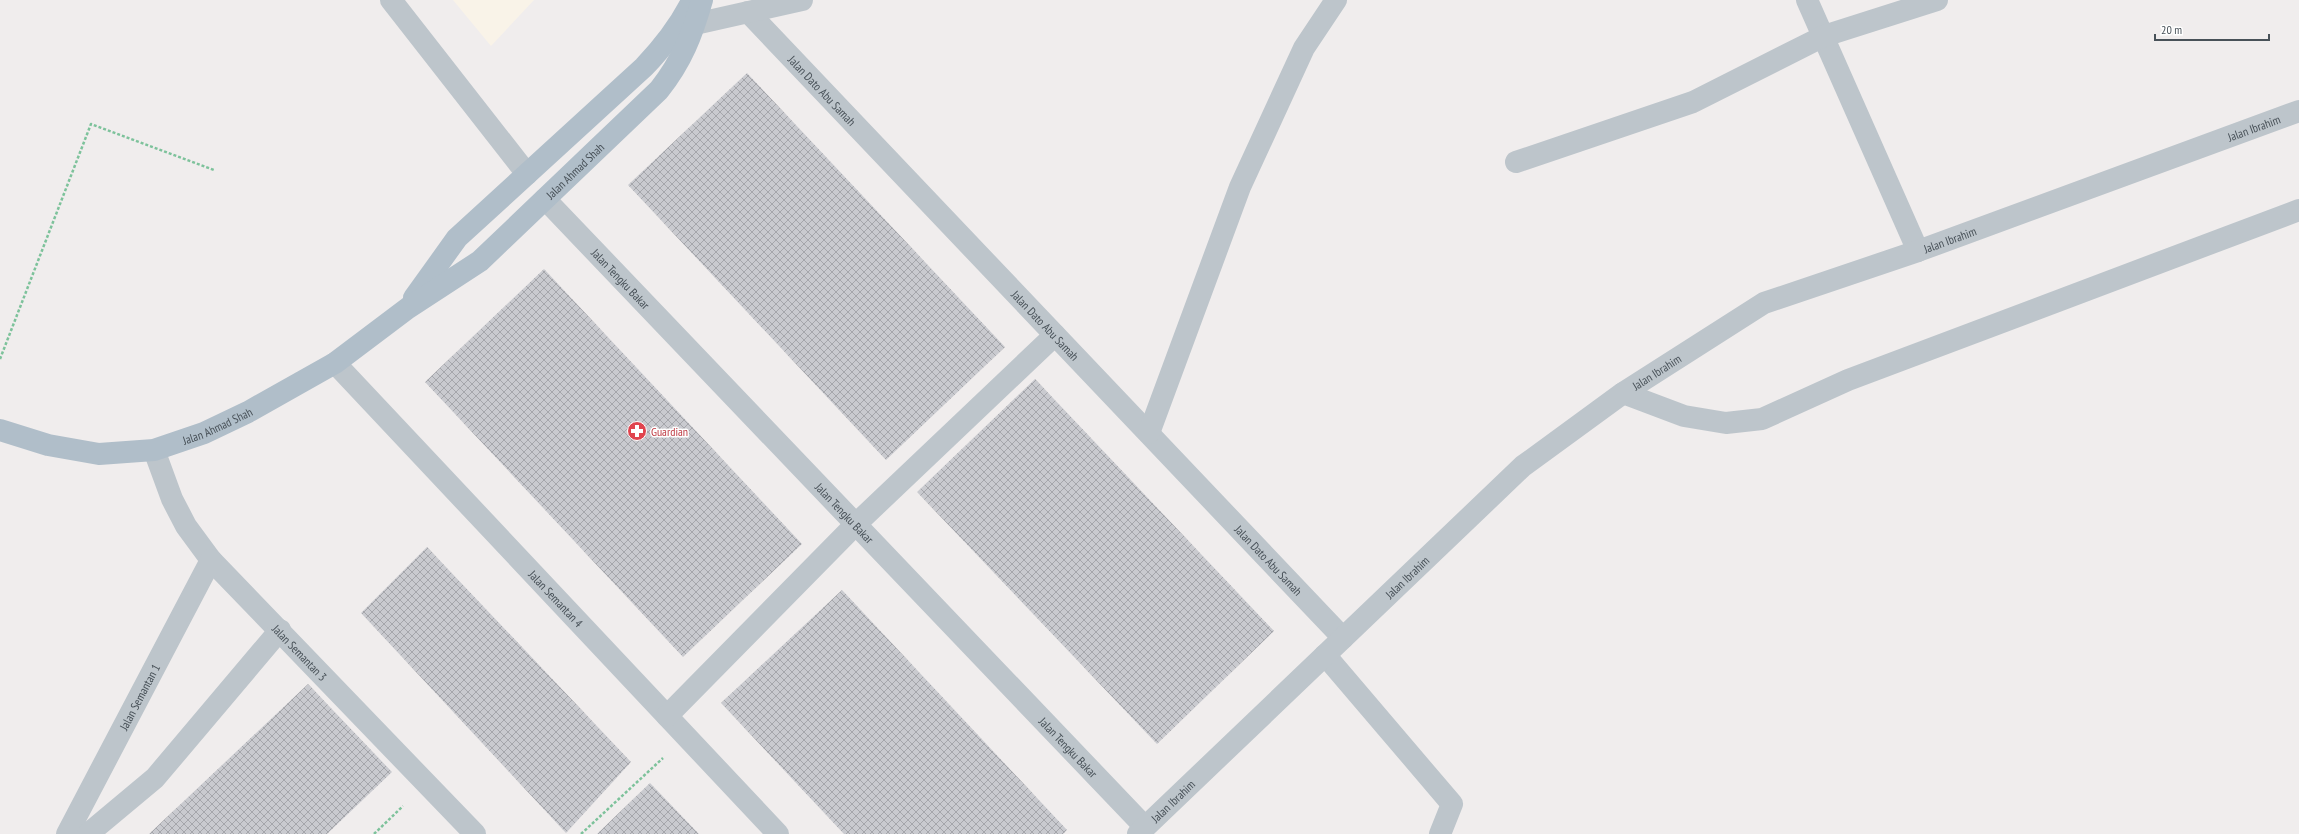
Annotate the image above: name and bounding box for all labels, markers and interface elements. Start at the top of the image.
scale bar [2155,16,2269,42]
text: 20 m [2161,22,2182,37]
street label: Jalan Dato Abu Samah [785,51,859,129]
street label: Jalan Ibrahim [2224,111,2282,144]
street label: Jalan Ahmad Shah [542,139,607,202]
street label: Jalan Ibrahim [1920,223,1978,256]
street label: Jalan Tengku Bakar [588,244,654,312]
street label: Jalan Dato Abu Samah [1008,286,1083,363]
street label: Jalan Ibrahim [1628,350,1684,393]
street label: Jalan Ahmad Shah [179,404,255,448]
pharmacy icon: Guardian [626,420,648,442]
place label: Guardian [651,424,688,439]
street label: Jalan Tengku Bakar [812,479,878,547]
street label: Jalan Dato Abu Samah [1231,521,1306,598]
street label: Jalan Ibrahim [1381,552,1432,602]
street label: Jalan Semantan 4 [525,566,587,630]
street label: Jalan Semantan 3 [269,620,331,684]
street label: Jalan Semantan 1 [115,661,163,733]
street label: Jalan Tengku Bakar [1036,713,1102,781]
street label: Jalan Ibrahim [1147,776,1198,826]

